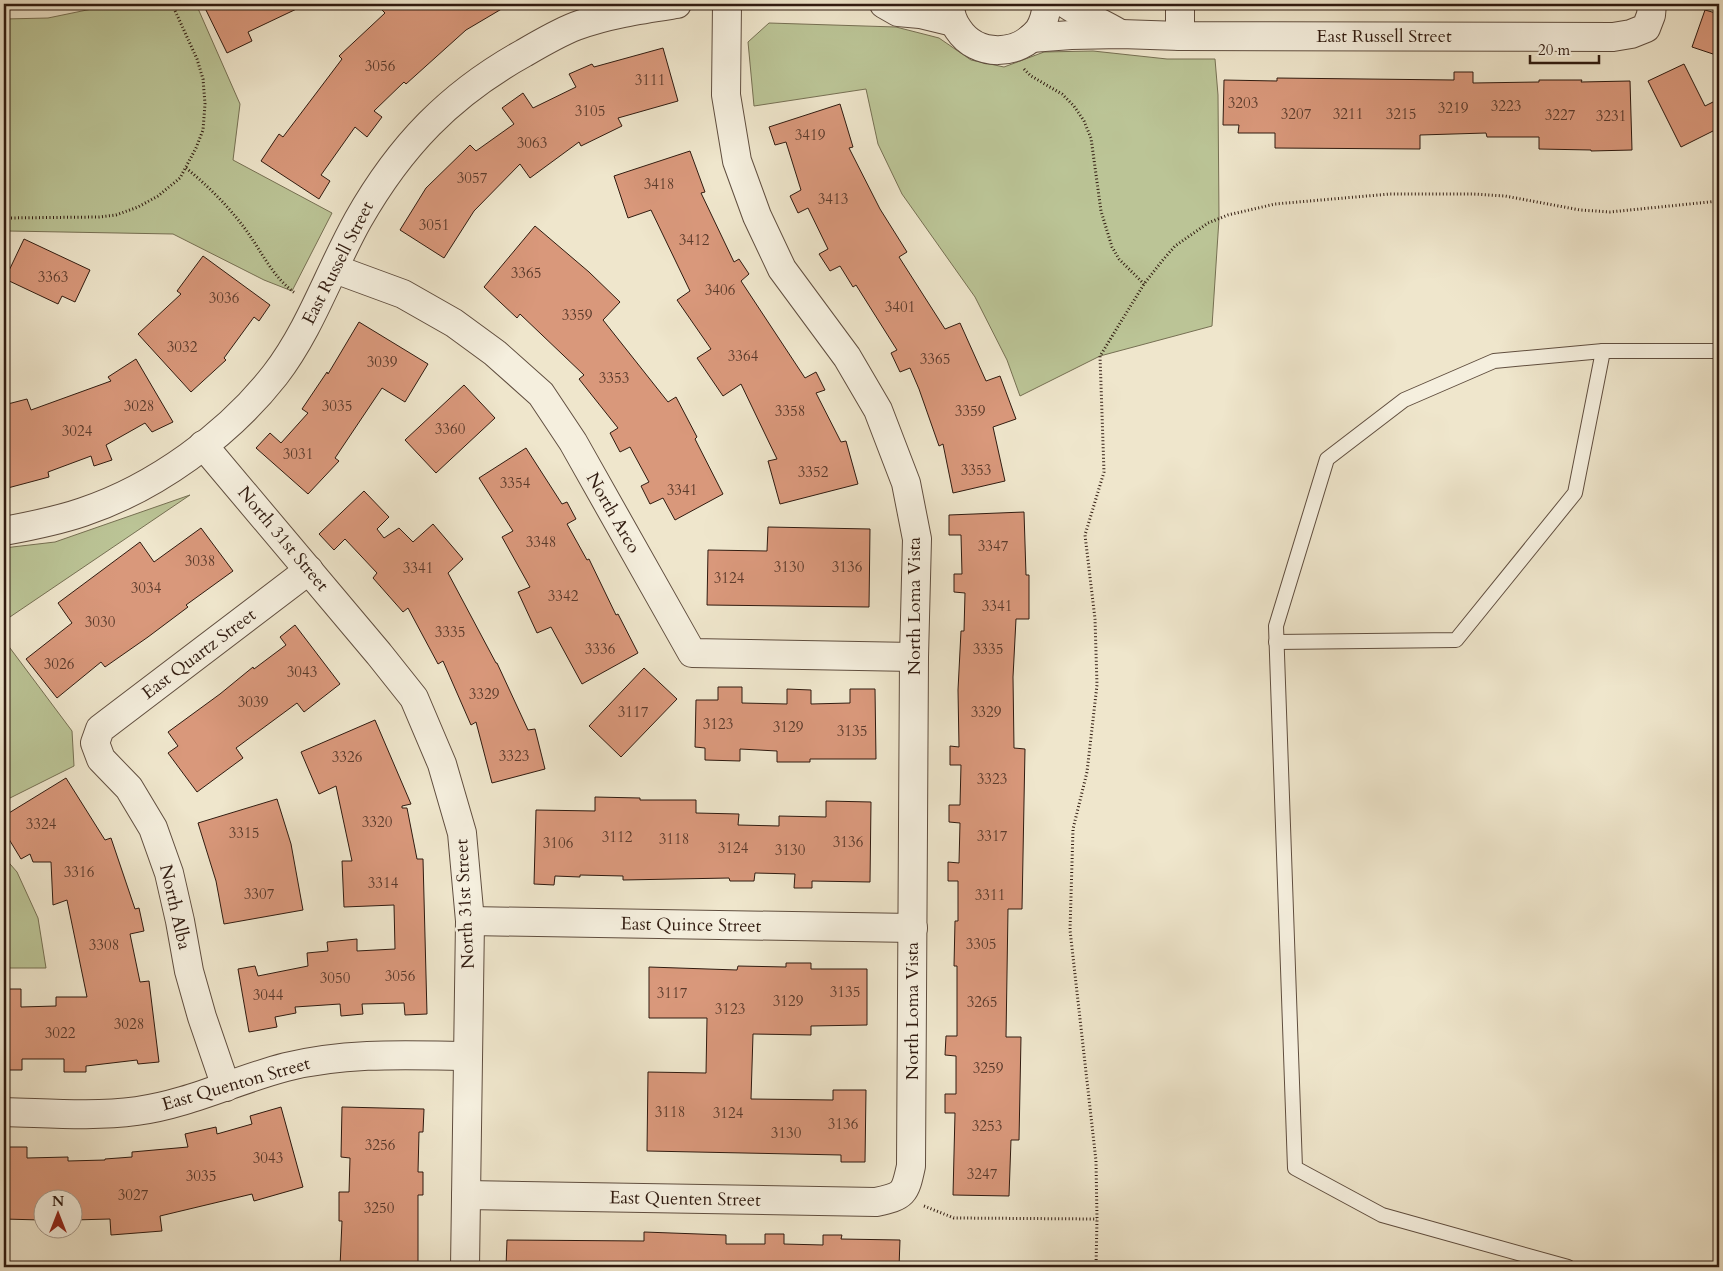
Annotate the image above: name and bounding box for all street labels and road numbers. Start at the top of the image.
street label: East Russell Street [1316,24,1452,49]
street label: East Russell Street [296,197,380,329]
street label: North Arco [580,468,646,558]
street label: North 31st Street [232,481,335,597]
street label: North Loma Vista [902,537,927,675]
street label: East Quartz Street [137,603,261,705]
street label: North 31st Street [449,838,481,970]
street label: North Alba [153,862,197,952]
street label: East Quince Street [620,911,762,939]
street label: North Loma Vista [900,942,925,1080]
street label: East Quenton Street [159,1051,313,1117]
street label: East Quenten Street [609,1185,761,1213]

